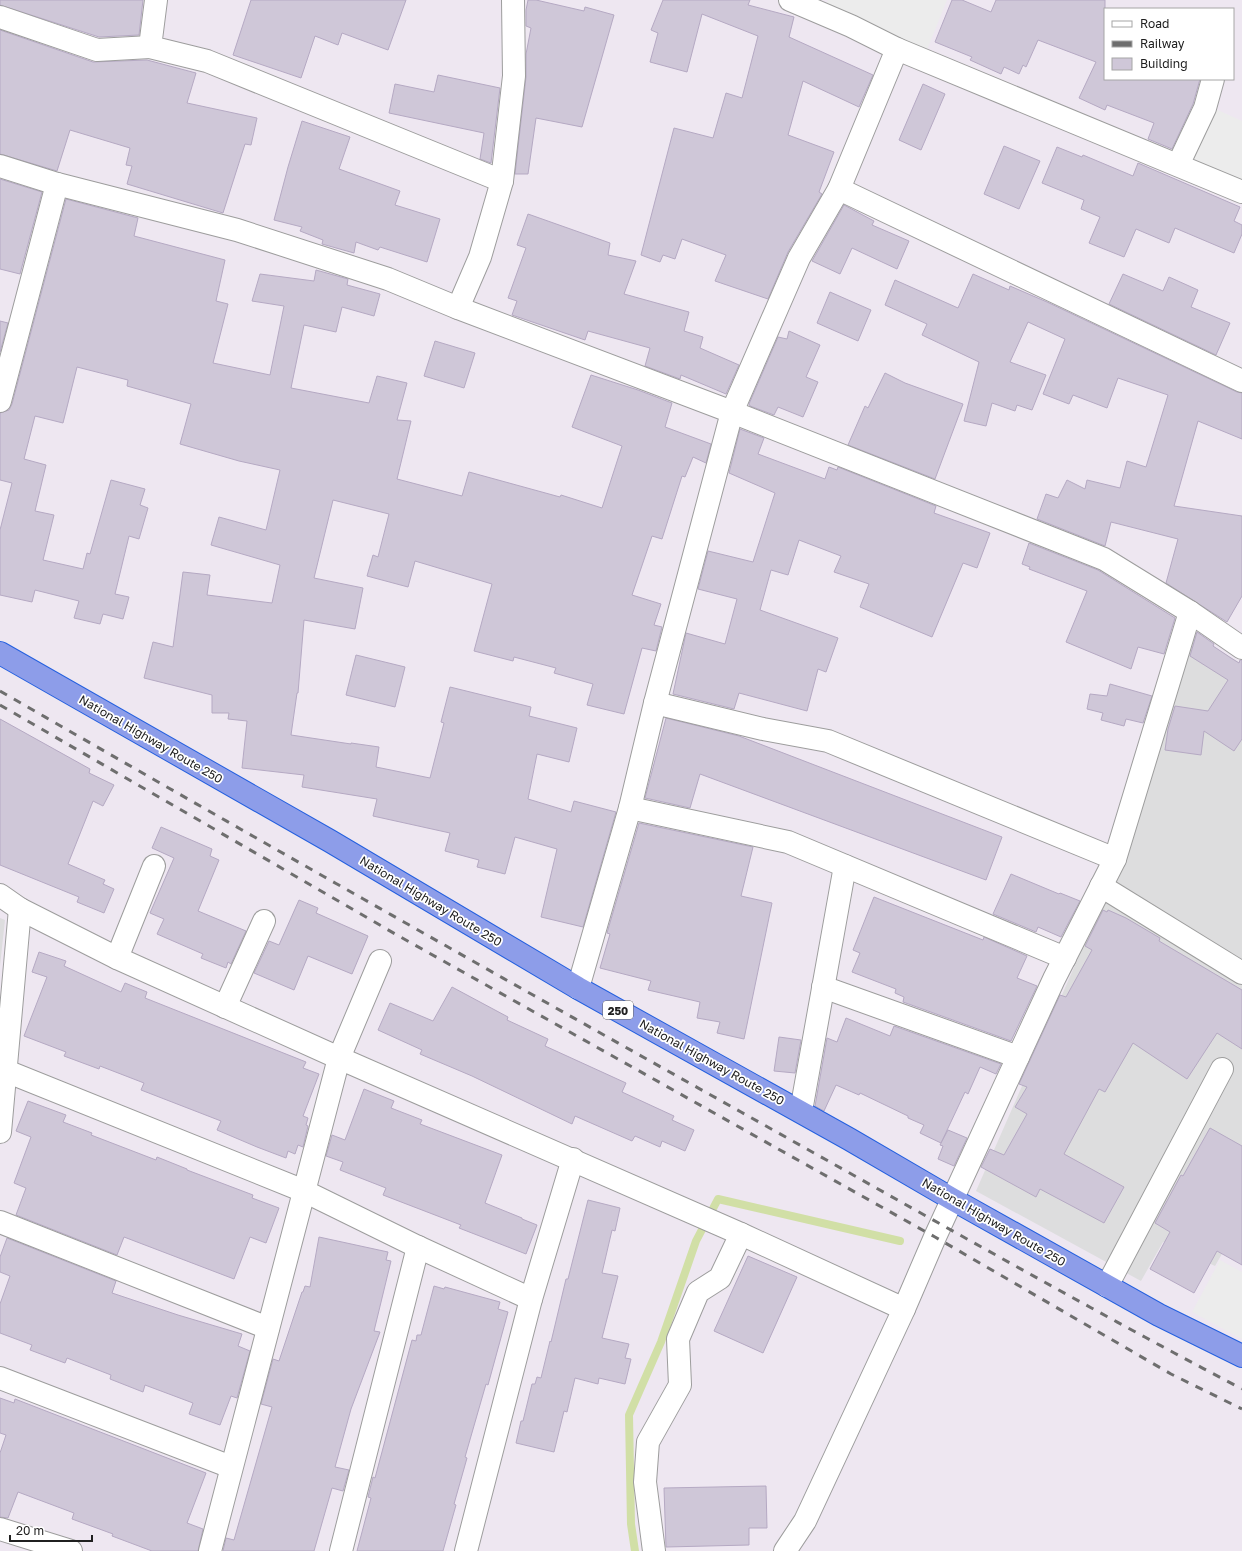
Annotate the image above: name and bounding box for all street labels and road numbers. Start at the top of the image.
street label: National Highway Route 250 [77,692,225,786]
street label: National Highway Route 250 [357,853,505,949]
road number: 250 [603,1001,633,1019]
street label: National Highway Route 250 [637,1016,787,1108]
street label: National Highway Route 250 [920,1175,1068,1269]

